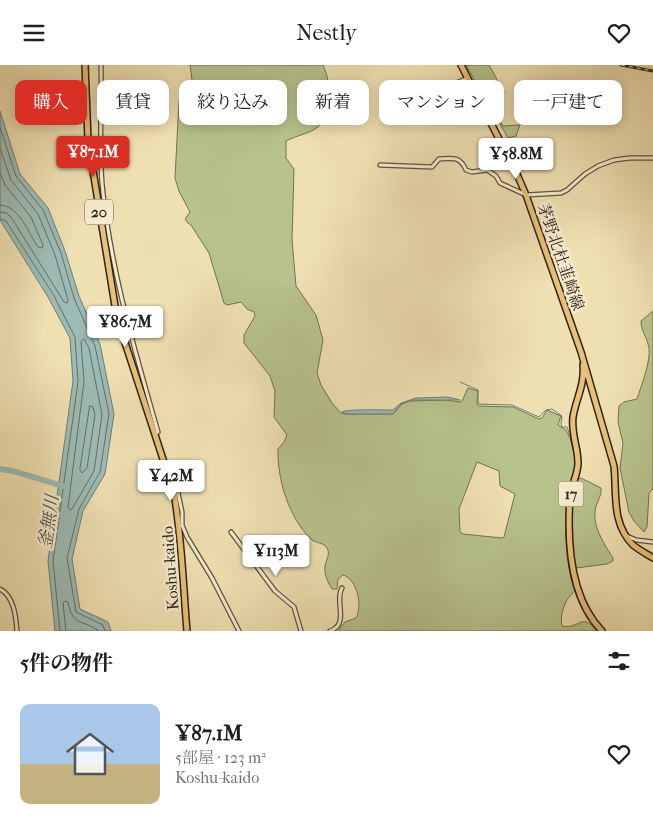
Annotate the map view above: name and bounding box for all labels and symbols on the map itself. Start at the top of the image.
pin: ¥87.1M [52,135,134,178]
pin: ¥58.8M [475,137,557,180]
road number: 20 [85,199,113,225]
street label: 茅野北杜韮崎線 [534,201,588,313]
pin: ¥86.7M [84,305,166,348]
pin: ¥42M [141,459,201,502]
road number: 17 [558,481,584,507]
water label: 釜無川 [35,492,63,550]
street label: Koshu-kaido [158,525,182,611]
pin: ¥113M [241,535,311,577]

